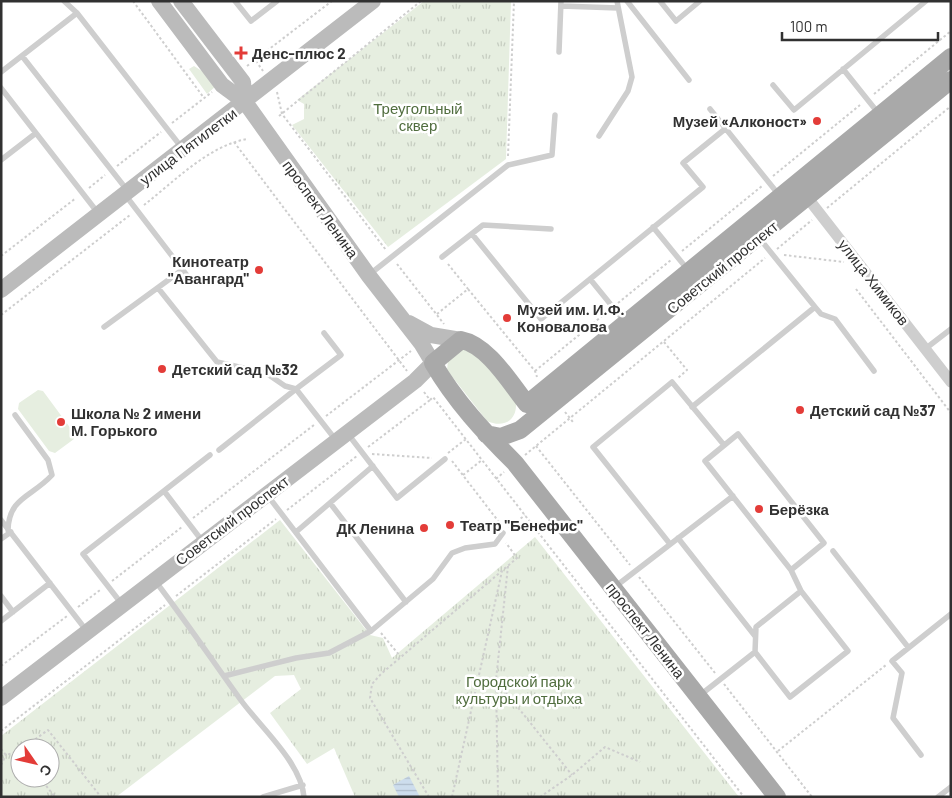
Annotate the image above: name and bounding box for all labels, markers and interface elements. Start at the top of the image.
scale bar [782,10,938,42]
text: 100 m [790,17,828,35]
place label: Денс-плюс 2 [252,44,346,62]
marker: Денс-плюс 2 [234,46,248,60]
park label: Треугольный сквер [373,99,463,134]
street label: улица Пятилетки [136,104,240,188]
place label: Музей «Алконост» [673,112,807,130]
marker: Музей «Алконост» [811,115,823,127]
street label: проспект Ленина [279,156,363,262]
street label: Советский проспект [663,217,781,317]
street label: улица Химиков [835,235,913,329]
place label: Кинотеатр "Авангард" [168,252,250,287]
marker: Кинотеатр "Авангард" [253,264,265,276]
place label: Музей им. И.Ф. Коновалова [517,300,625,335]
marker: Музей им. И.Ф. Коновалова [501,312,513,324]
place label: Детский сад №32 [172,360,298,378]
marker: Детский сад №32 [156,363,168,375]
place label: Детский сад №37 [810,401,936,419]
place label: Школа № 2 имени М. Горького [71,404,201,439]
marker: Детский сад №37 [794,404,806,416]
marker: Школа № 2 имени М. Горького [55,416,67,428]
street label: Советский проспект [172,471,293,569]
place label: Берёзка [769,500,830,518]
marker: Берёзка [753,503,765,515]
place label: Театр "Бенефис" [460,516,583,534]
place label: ДК Ленина [337,519,415,537]
marker: Театр "Бенефис" [444,519,456,531]
marker: ДК Ленина [418,522,430,534]
street label: проспект Ленина [603,578,689,682]
park label: Городской парк культуры и отдыха [456,672,583,707]
north arrow [10,738,60,788]
text: С [36,762,56,779]

